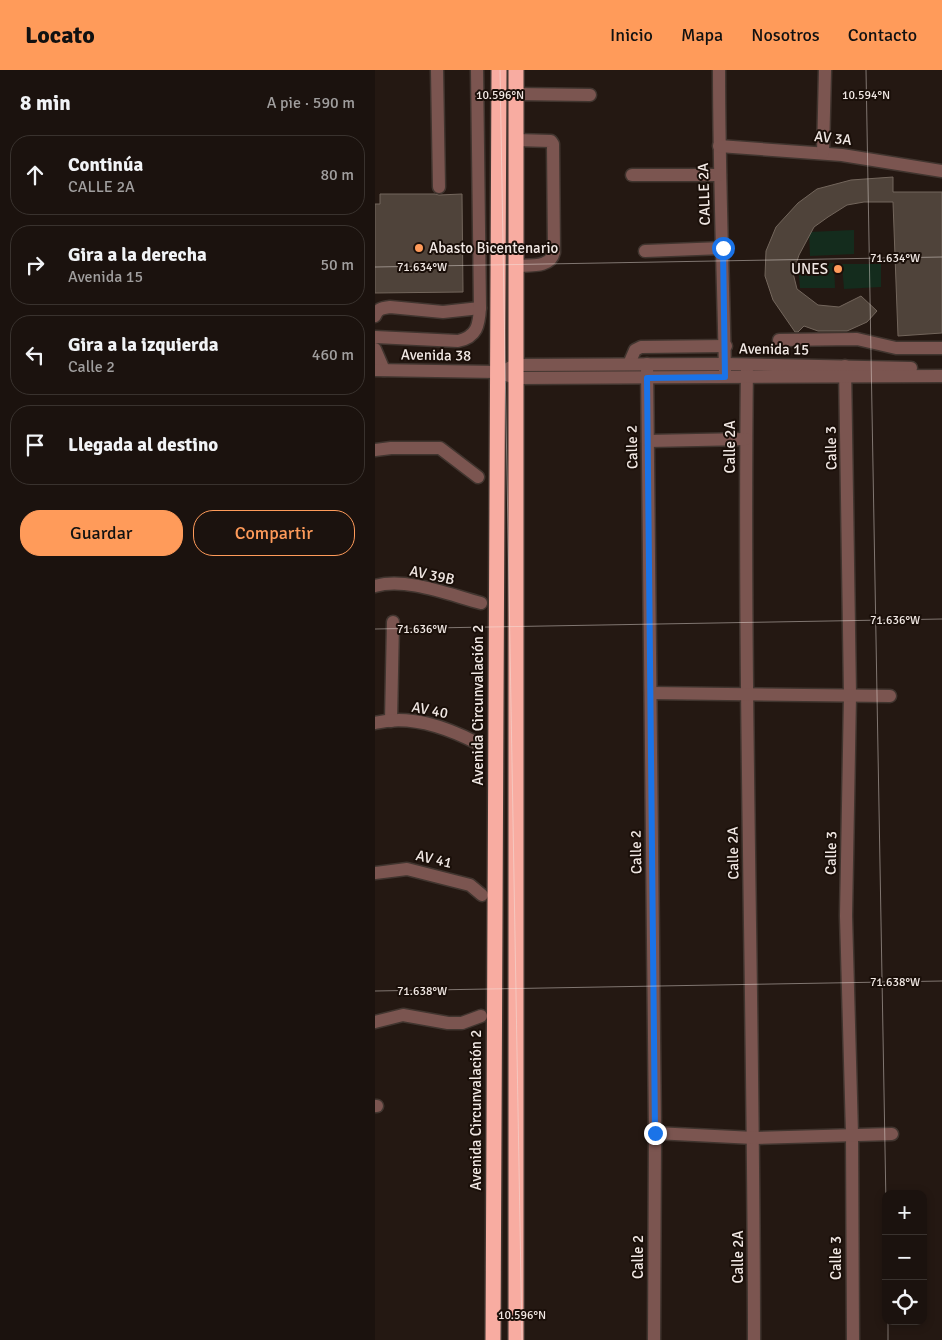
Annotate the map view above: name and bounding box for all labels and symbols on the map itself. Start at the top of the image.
text: 10.596°N [476,88,524,103]
text: 10.594°N [842,88,890,103]
street label: AV 3A [813,127,853,149]
street label: CALLE 2A [694,162,714,226]
route start [712,237,735,260]
place label: Abasto Bicentenario [429,239,559,257]
marker: Abasto Bicentenario [413,242,425,254]
text: 71.634°W [870,251,920,266]
text: 71.634°W [397,260,447,275]
place label: UNES [791,260,828,278]
marker: UNES [832,263,844,275]
street label: Avenida 15 [739,339,809,359]
street label: Avenida 38 [401,345,471,365]
street label: Calle 2A [721,420,739,474]
street label: Calle 2 [623,425,641,469]
street label: Calle 3 [822,426,840,470]
street label: AV 39B [408,561,456,589]
text: 71.636°W [870,613,920,628]
text: 71.636°W [397,622,447,637]
street label: Avenida Circunvalación 2 [469,625,487,785]
street label: AV 40 [410,698,450,722]
street label: Calle 2A [724,826,742,880]
street label: Calle 2 [627,830,645,874]
street label: Calle 3 [822,831,840,875]
street label: AV 41 [414,846,454,872]
text: 71.638°W [870,975,920,990]
text: 71.638°W [397,984,447,999]
street label: Avenida Circunvalación 2 [467,1030,485,1190]
route end [644,1122,667,1145]
street label: Calle 2A [729,1230,747,1284]
street label: Calle 2 [629,1235,647,1279]
street label: Calle 3 [827,1236,845,1280]
text: 10.596°N [498,1308,546,1323]

